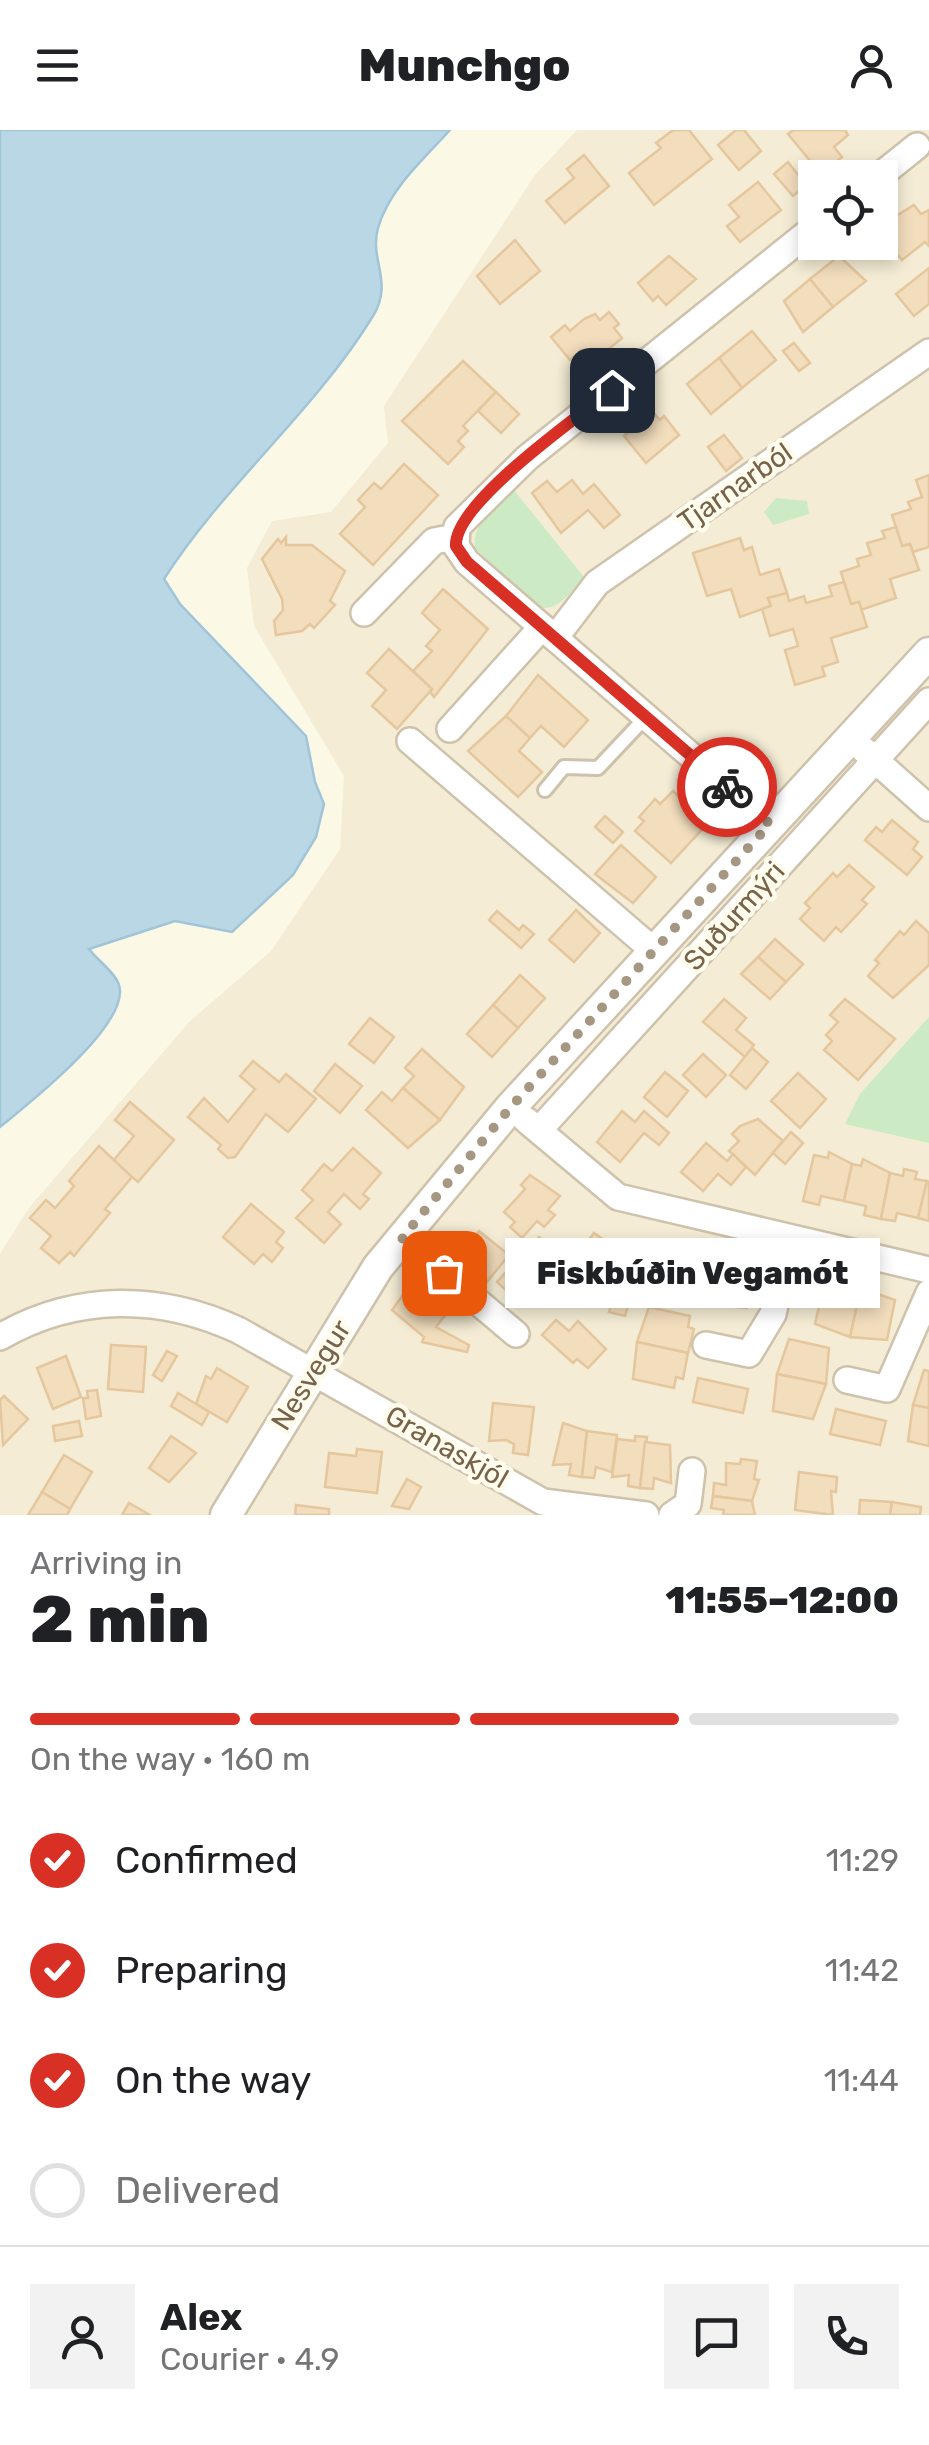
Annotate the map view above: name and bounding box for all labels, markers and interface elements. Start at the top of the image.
icon: menu [30,38,85,93]
icon: person [844,38,899,93]
text: Munchgo [359,39,570,92]
map controls [798,160,898,260]
button: locate [798,160,898,260]
pin [570,348,655,433]
icon: home [585,363,640,418]
street label: Tjarnarból [672,436,798,538]
courier [677,737,777,837]
icon: bike [700,760,755,815]
street label: Suðurmýri [677,855,791,977]
pin [402,1231,487,1316]
callout: Fiskbúðin Vegamót [504,1238,879,1308]
icon: bag [417,1246,472,1301]
text: Fiskbúðin Vegamót [536,1254,849,1292]
street label: Nesvegur [264,1313,358,1436]
street label: Granaskjól [380,1399,514,1495]
text: Arriving in [30,1544,182,1582]
text: 11:55–12:00 [665,1577,899,1623]
text: 2 min [30,1581,210,1658]
text: On the way · 160 m [30,1740,310,1778]
icon: check [30,1833,85,1888]
text: Confirmed [115,1837,298,1883]
text: 11:29 [826,1841,899,1879]
icon: check [30,1943,85,1998]
text: Preparing [115,1947,288,1993]
text: 11:42 [825,1951,899,1989]
icon: check [30,2053,85,2108]
text: On the way [115,2057,311,2103]
text: 11:44 [824,2061,899,2099]
text: Delivered [115,2167,280,2213]
button: person [30,2284,135,2389]
button: chat [664,2284,769,2389]
button: phone [794,2284,899,2389]
text: Alex [160,2294,242,2340]
text: Courier · 4.9 [160,2340,339,2378]

